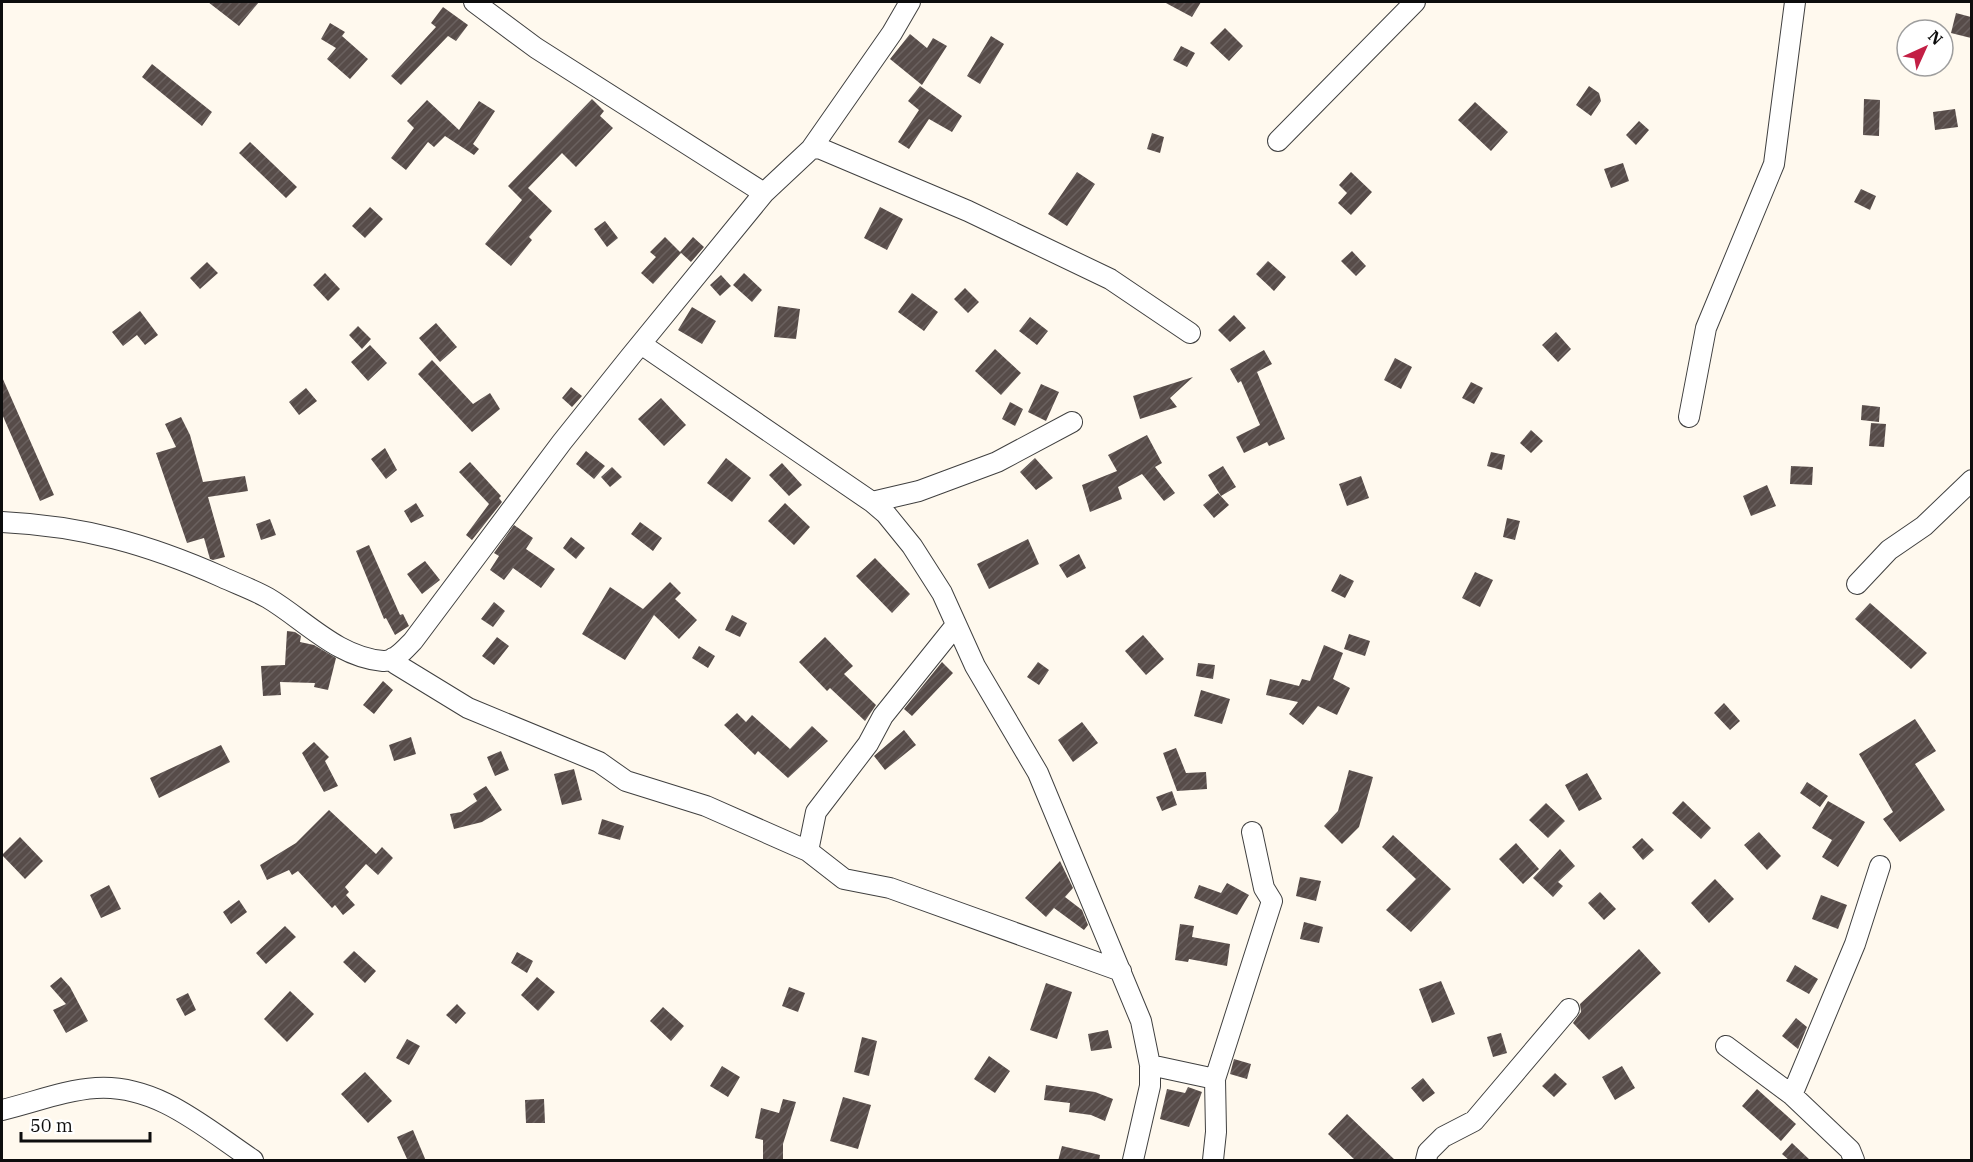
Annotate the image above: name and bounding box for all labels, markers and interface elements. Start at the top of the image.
north arrow [1895,18,1955,78]
text: N [1924,26,1947,49]
scale bar [21,1105,150,1143]
text: 50 m [30,1114,73,1137]

